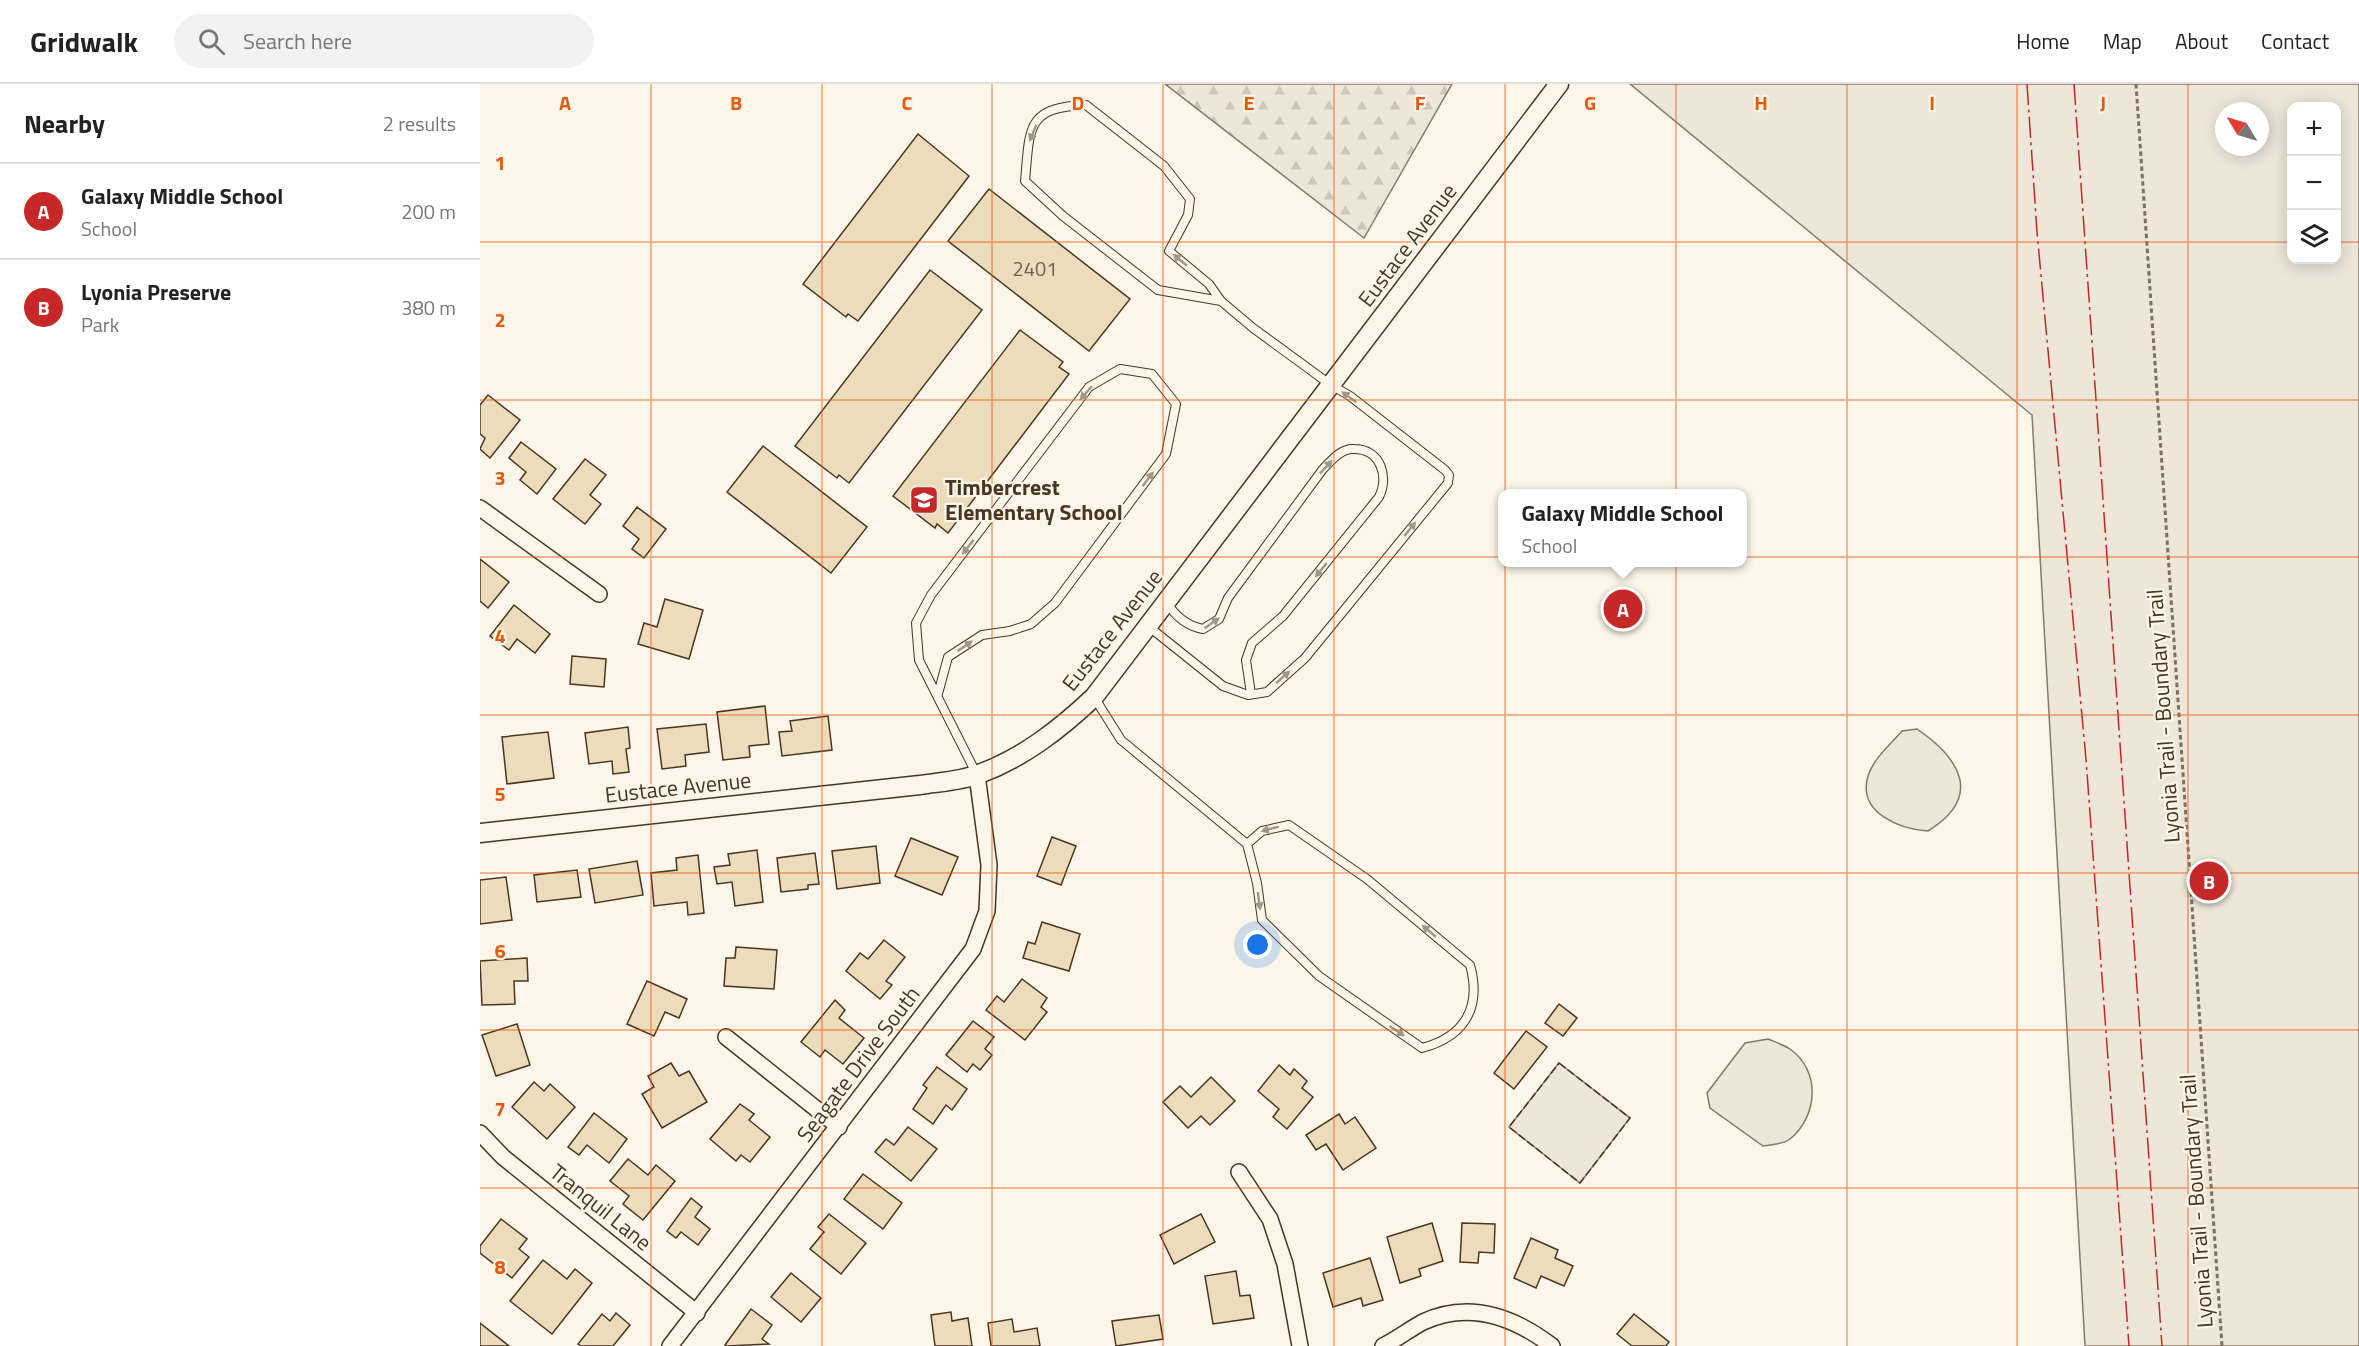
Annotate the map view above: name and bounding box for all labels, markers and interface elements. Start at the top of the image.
search box [174,14,594,68]
text: Gridwalk [30,20,138,63]
text: Search here [243,24,352,58]
icon: search [195,25,228,58]
text: Home [2016,25,2070,57]
text: Map [2103,25,2142,57]
text: About [2175,25,2228,57]
text: Contact [2261,25,2329,57]
text: A [559,87,571,118]
text: B [730,87,742,118]
text: C [902,87,913,118]
text: D [1072,87,1084,118]
text: E [1243,87,1255,118]
text: F [1415,87,1426,118]
text: G [1584,87,1596,118]
text: H [1754,87,1768,118]
text: I [1929,87,1935,118]
text: J [2100,87,2106,118]
north arrow [2215,102,2269,156]
map controls [2287,102,2341,264]
button: + [2287,102,2341,156]
text: Nearby [24,104,105,143]
text: 2 results [383,108,456,139]
one-way arrow [1028,124,1038,142]
text: 1 [494,147,506,178]
button: − [2287,156,2341,210]
street label: Eustace Avenue [1349,176,1465,314]
text: Galaxy Middle School [81,179,283,213]
text: A [37,196,50,227]
text: 200 m [401,196,456,227]
button: layers [2287,210,2341,264]
text: School [81,213,137,244]
house number: 2401 [1013,253,1057,284]
one-way arrow [1173,254,1188,267]
text: Lyonia Preserve [81,275,231,309]
text: B [37,292,50,323]
text: 380 m [401,292,456,323]
text: 2 [494,304,506,335]
text: Park [81,309,119,340]
one-way arrow [1079,385,1093,400]
one-way arrow [1342,391,1358,403]
one-way arrow [1319,459,1333,474]
text: 3 [494,462,506,493]
place label: Timbercrest Elementary School [945,470,1123,529]
one-way arrow [1142,471,1154,487]
school or university icon: Timbercrest Elementary School [908,484,940,516]
popup [1498,489,1747,567]
text: Galaxy Middle School [1521,496,1724,530]
one-way arrow [1403,522,1416,537]
text: School [1521,530,1577,561]
one-way arrow [962,539,974,555]
street label: Eustace Avenue [1053,562,1171,698]
one-way arrow [1315,563,1328,578]
pin: A [1604,586,1642,632]
street label: Lyonia Trail - Boundary Trail [2137,588,2189,844]
one-way arrow [1203,617,1219,629]
text: 4 [494,620,506,651]
one-way arrow [957,641,973,652]
one-way arrow [1276,670,1291,684]
street label: Eustace Avenue [603,762,753,812]
text: 5 [494,778,506,809]
one-way arrow [1261,825,1280,835]
pin: B [2190,858,2228,904]
one-way arrow [1255,891,1264,910]
one-way arrow [1422,925,1437,938]
your location [1243,930,1272,959]
text: 6 [494,935,506,966]
street label: Seagate Drive South [788,979,928,1149]
one-way arrow [1389,1026,1405,1037]
street label: Lyonia Trail - Boundary Trail [2170,1073,2222,1329]
text: 7 [494,1093,506,1124]
street label: Tranquil Lane [543,1155,659,1259]
text: 8 [494,1251,506,1282]

